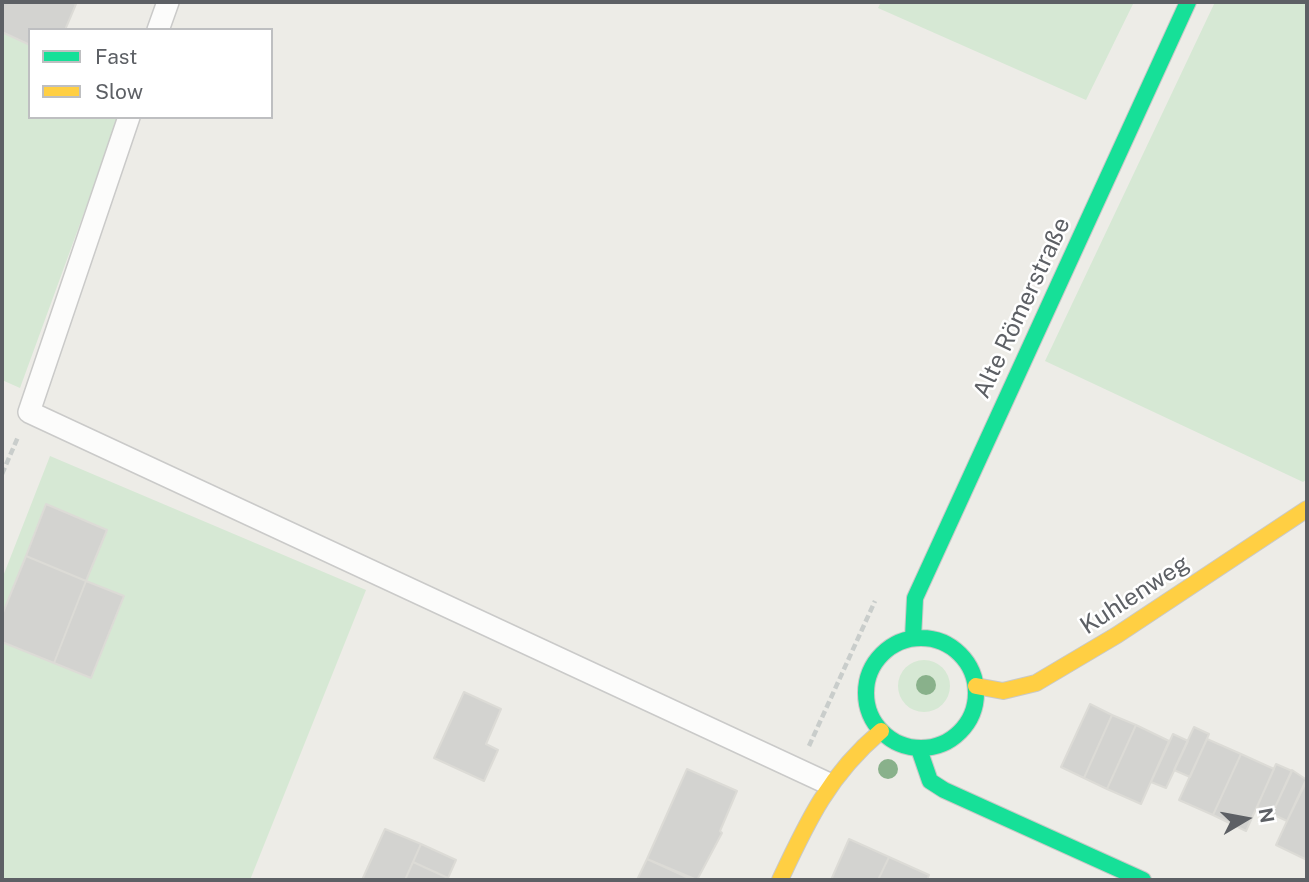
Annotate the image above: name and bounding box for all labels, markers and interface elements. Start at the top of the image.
legend [28,28,273,119]
text: Fast [95,44,137,69]
text: Slow [95,79,143,104]
street label: Alte Römerstraße [968,213,1076,403]
street label: Kuhlenweg [1075,549,1195,641]
north arrow [1211,784,1281,854]
text: N [1255,806,1279,825]

